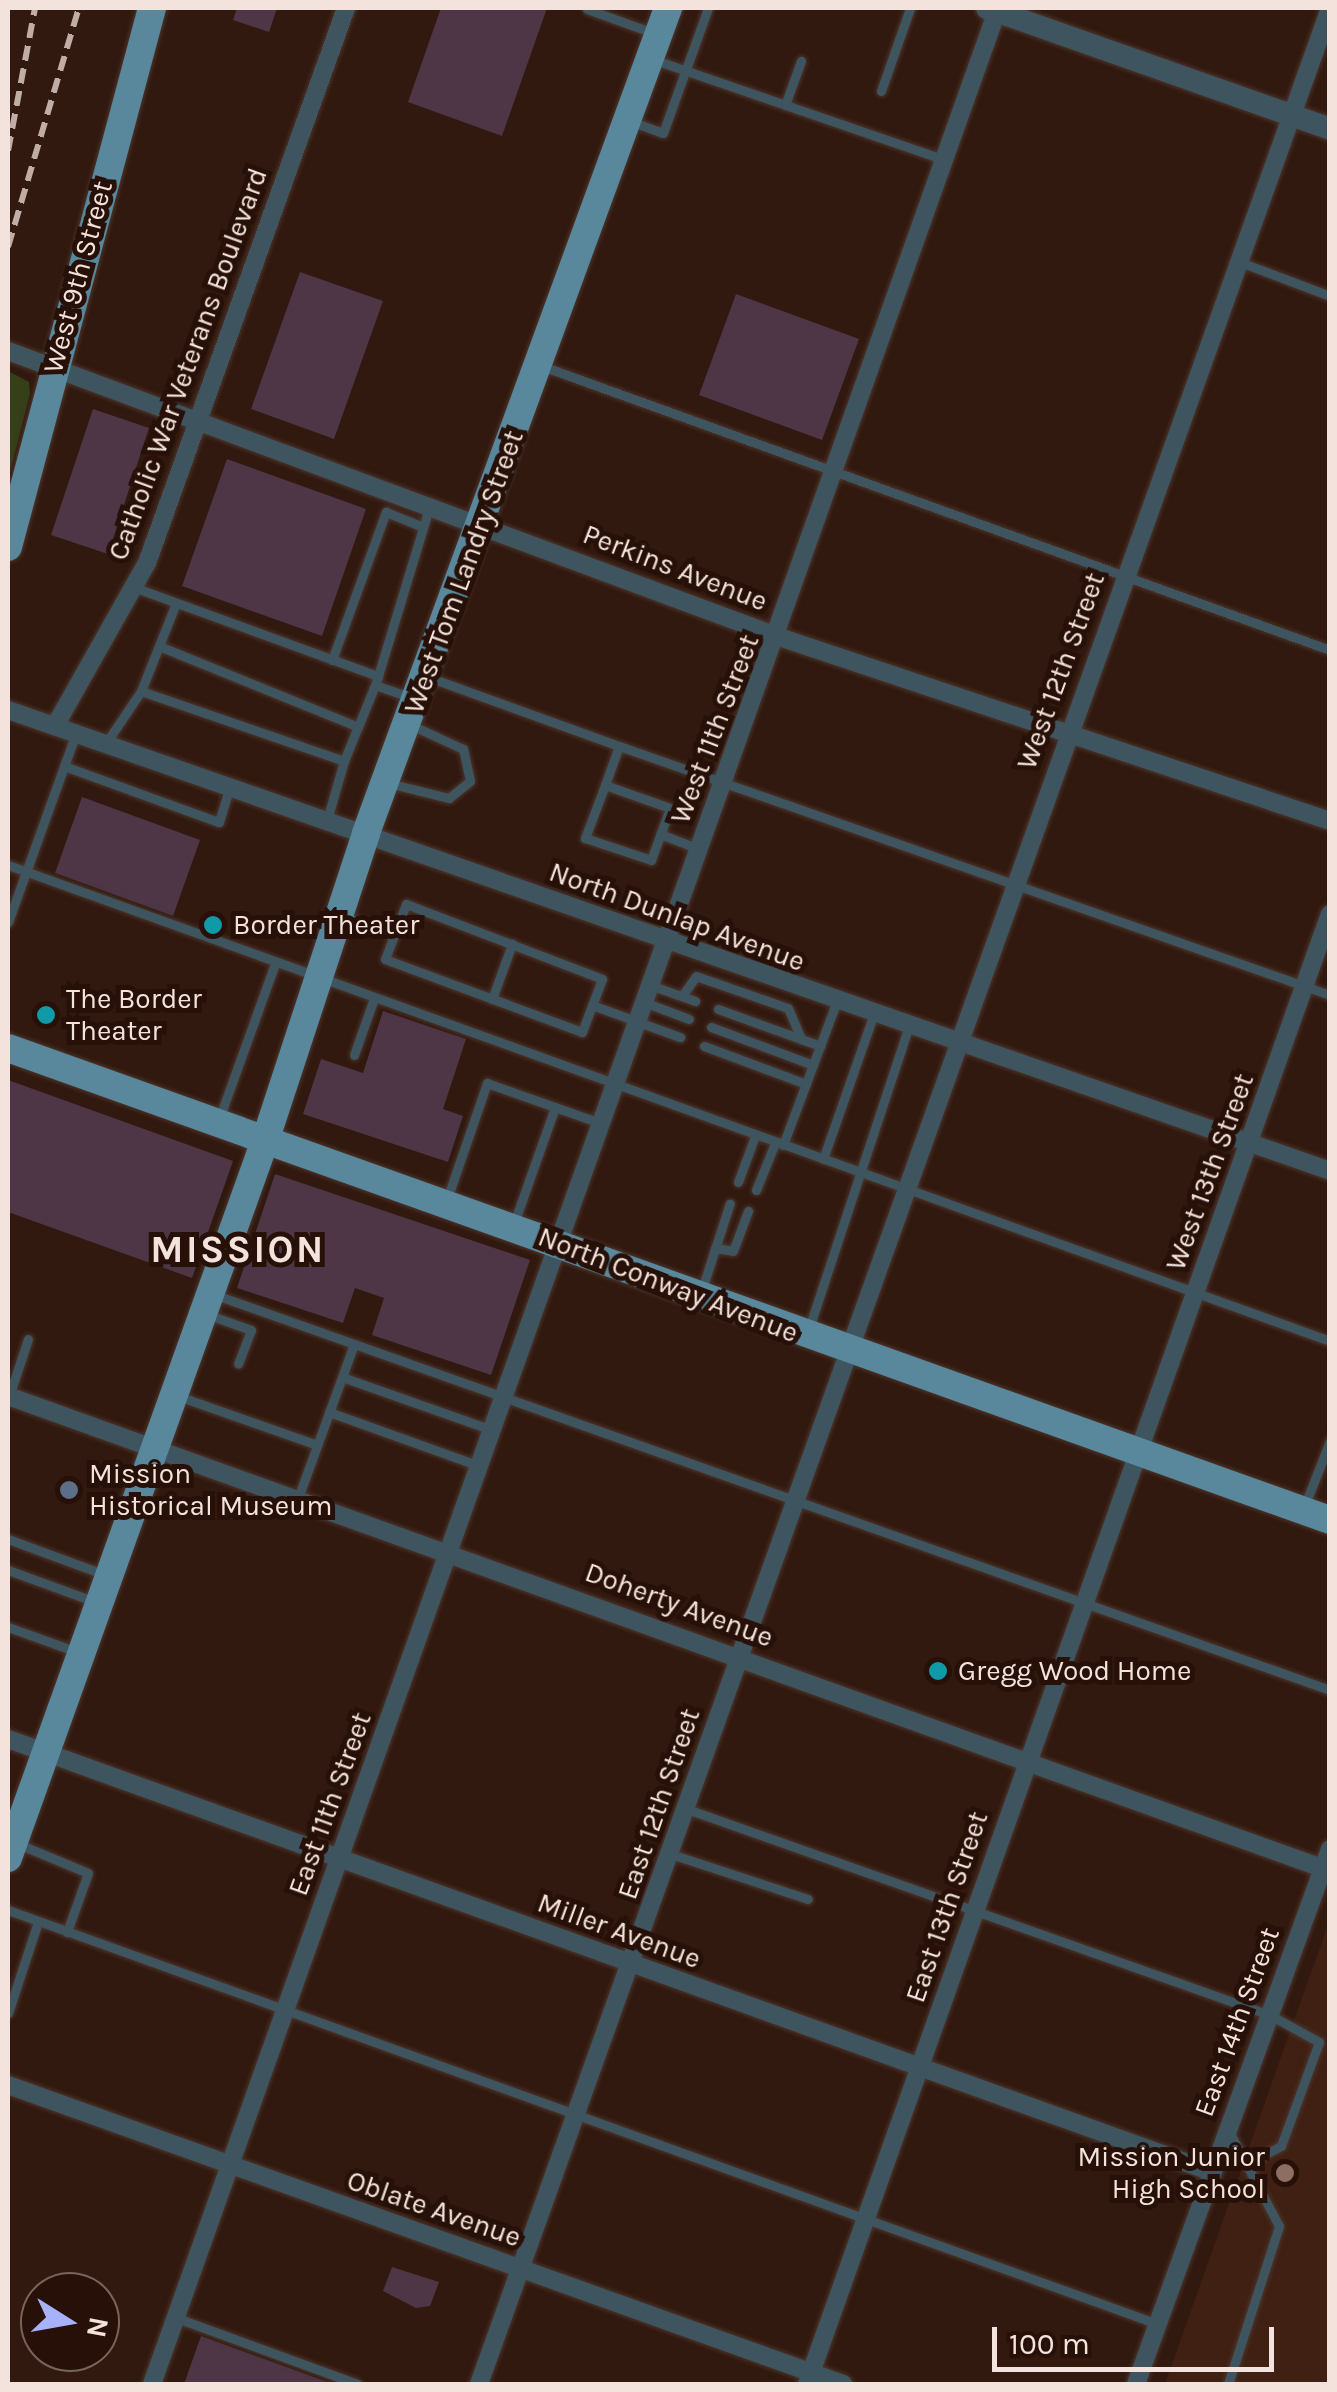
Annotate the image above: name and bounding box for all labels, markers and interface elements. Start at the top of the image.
street label: Catholic War Veterans Boulevard [101,163,275,565]
street label: West 9th Street [36,177,120,377]
street label: West Tom Landry Street [397,426,531,718]
street label: Perkins Avenue [578,517,772,619]
street label: West 12th Street [1010,568,1112,774]
street label: West 11th Street [664,630,766,828]
street label: North Dunlap Avenue [545,855,809,979]
place label: Border Theater [233,908,419,942]
marker: Border Theater [202,914,224,936]
place label: The Border Theater [66,982,202,1048]
marker: The Border Theater [35,1004,57,1026]
street label: West 13th Street [1159,1069,1261,1275]
street label: North Conway Avenue [533,1220,803,1350]
district label: MISSION [150,1227,326,1273]
place label: Mission Historical Museum [89,1457,332,1523]
marker: Mission Historical Museum [58,1479,80,1501]
street label: Doherty Avenue [580,1555,778,1655]
place label: Gregg Wood Home [958,1654,1191,1688]
marker: Gregg Wood Home [927,1660,949,1682]
street label: East 12th Street [611,1704,707,1904]
street label: East 11th Street [281,1708,379,1900]
street label: East 13th Street [899,1807,995,2007]
street label: Miller Avenue [533,1886,705,1976]
street label: East 14th Street [1187,1923,1287,2121]
place label: Mission Junior High School [1077,2140,1265,2206]
marker: Mission Junior High School [1274,2162,1296,2184]
street label: Oblate Avenue [343,2164,525,2254]
north arrow [20,2272,120,2372]
scale bar [997,2307,1280,2369]
text: N [80,2314,116,2340]
text: 100 m [1009,2326,1090,2362]

